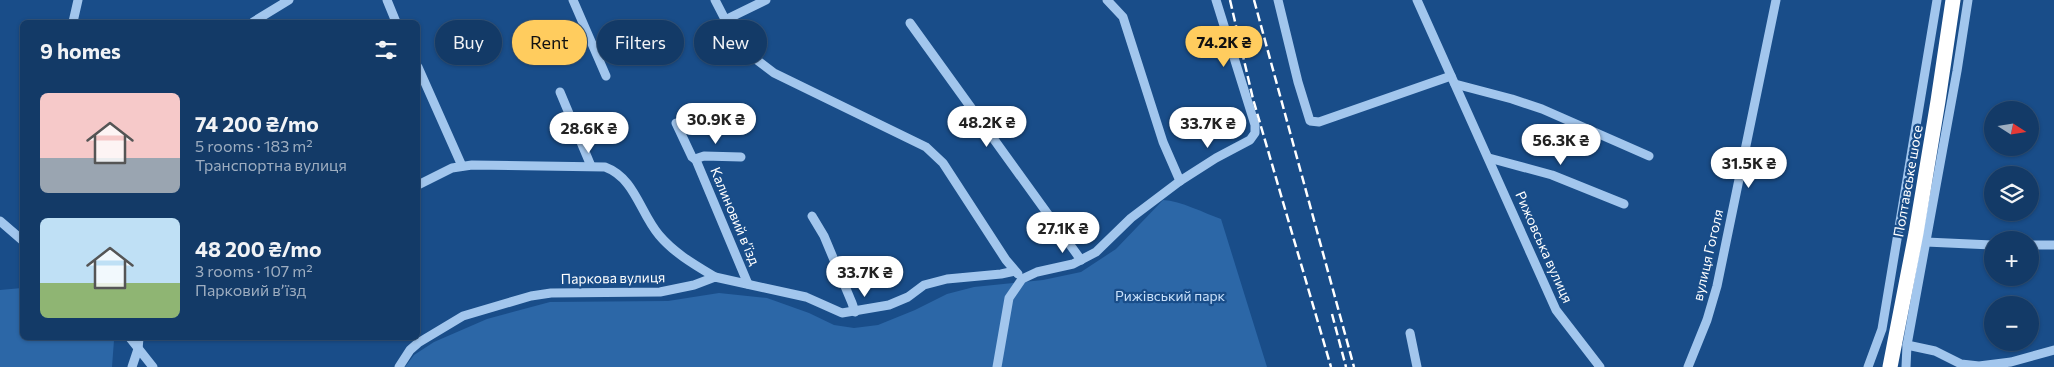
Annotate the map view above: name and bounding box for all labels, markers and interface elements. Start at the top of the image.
chip: Buy [435,20,502,65]
chip: Rent [512,20,587,65]
chip: Filters [597,20,684,65]
chip: New [694,20,767,65]
pin: 74.2K ₴ [1178,26,1270,68]
text: 74.2K ₴ [1196,32,1252,51]
icon: filters [372,36,400,64]
text: 9 homes [40,38,121,63]
north arrow [1984,101,2039,156]
map controls [1984,101,2039,351]
pin: 30.9K ₴ [670,102,762,145]
pin: 48.2K ₴ [941,106,1033,148]
pin: 33.7K ₴ [1162,106,1254,149]
text: 30.9K ₴ [687,109,745,128]
text: 74 200 ₴/mo [195,111,319,136]
pin: 28.6K ₴ [543,112,635,154]
text: 48.2K ₴ [958,112,1016,131]
icon: home [80,113,140,173]
text: 33.7K ₴ [1180,113,1236,132]
text: 28.6K ₴ [561,118,617,137]
street label: Полтавське шосе [1889,123,1926,238]
pin: 56.3K ₴ [1515,124,1607,166]
text: 56.3K ₴ [1533,130,1589,149]
text: 5 rooms · 183 m² [195,136,313,155]
pin: 31.5K ₴ [1703,146,1795,189]
text: 31.5K ₴ [1722,153,1776,172]
text: Транспортна вулиця [195,155,347,174]
street label: Калиновий в’їзд [707,164,764,267]
button: layers [1984,166,2039,221]
street label: Рижовська вулиця [1512,188,1577,305]
street label: вулиця Гоголя [1689,207,1726,302]
pin: 27.1K ₴ [1017,212,1109,254]
text: 27.1K ₴ [1037,218,1089,237]
button: + [1984,231,2039,286]
text: 48 200 ₴/mo [195,236,322,261]
icon: home [80,238,140,298]
pin: 33.7K ₴ [819,256,911,298]
text: 3 rooms · 107 m² [195,261,313,280]
text: 33.7K ₴ [837,262,893,281]
street label: Паркова вулиця [561,268,665,287]
text: Парковий в’їзд [195,280,306,299]
park label: Рижівський парк [1115,287,1226,304]
button: − [1984,296,2039,351]

